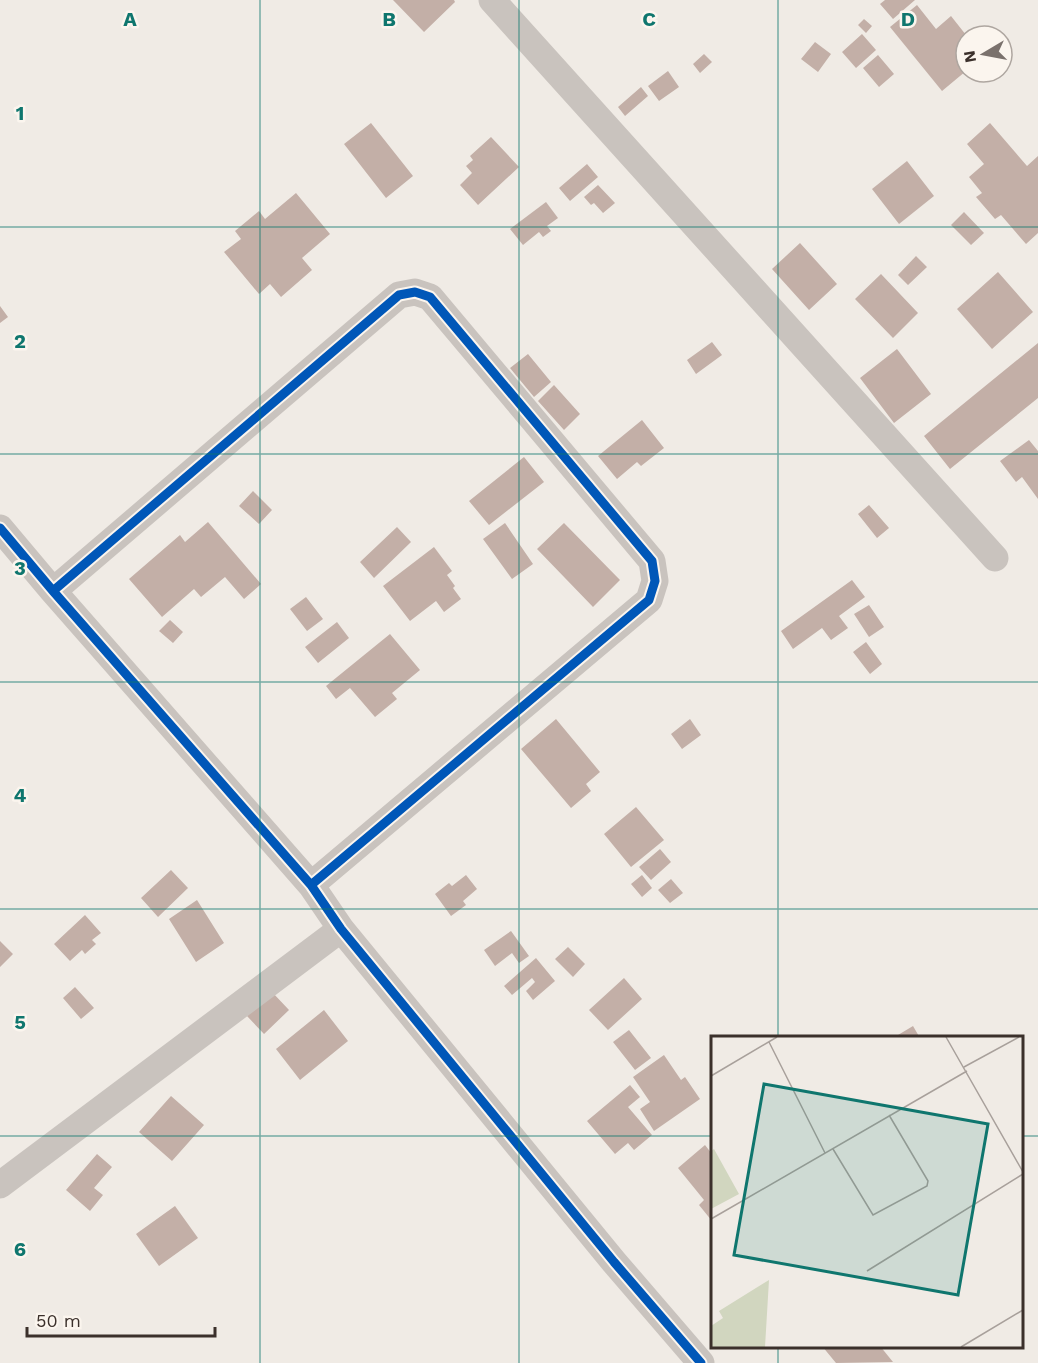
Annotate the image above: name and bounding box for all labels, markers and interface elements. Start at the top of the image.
text: A [123,7,137,31]
text: B [382,7,396,31]
text: C [642,7,656,31]
text: D [901,7,915,31]
north arrow [954,24,1014,84]
text: N [959,49,980,64]
text: 1 [16,101,24,125]
text: 2 [14,329,26,353]
text: 3 [14,556,26,580]
text: 4 [14,783,27,807]
text: 5 [14,1010,26,1034]
inset map [711,1036,1023,1348]
text: 6 [14,1237,26,1261]
scale bar [27,1300,214,1338]
text: 50 m [36,1310,81,1331]

